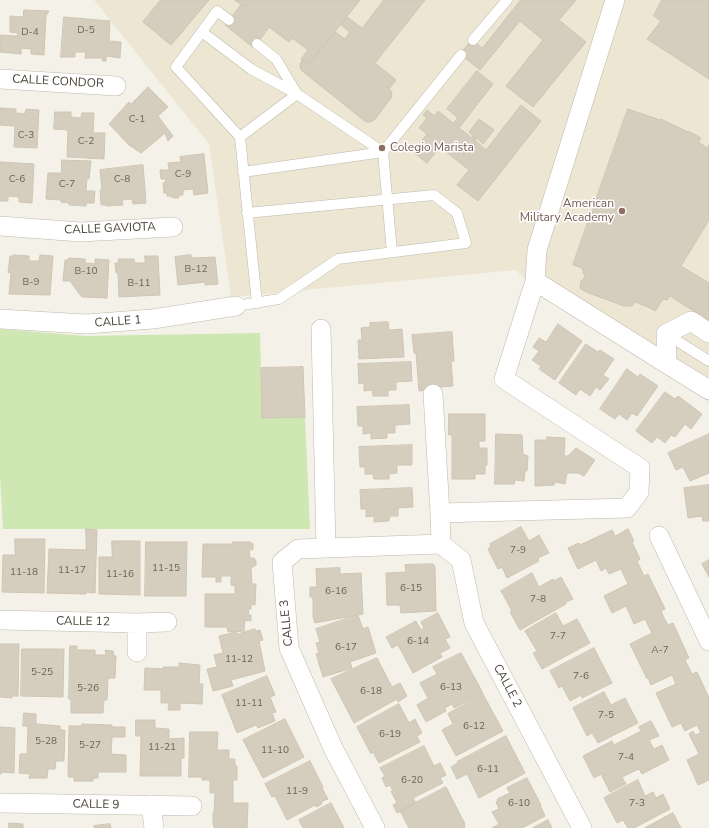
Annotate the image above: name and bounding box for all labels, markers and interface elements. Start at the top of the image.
house number: D-5 [77,25,95,37]
house number: D-4 [21,27,39,39]
street label: CALLE CONDOR [12,72,104,92]
house number: C-1 [129,114,145,126]
house number: C-3 [18,130,34,142]
house number: C-2 [78,136,94,148]
place label: Colegio Marista [390,141,474,155]
marker: Colegio Marista [377,143,387,153]
house number: C-9 [175,169,191,181]
house number: C-6 [9,174,25,186]
house number: C-8 [114,174,130,186]
house number: C-7 [59,179,75,191]
place label: American Military Academy [520,197,614,225]
marker: American Military Academy [617,206,627,216]
street label: CALLE GAVIOTA [64,220,156,238]
house number: B-12 [184,264,208,276]
house number: B-10 [74,266,98,278]
house number: B-9 [22,277,40,289]
house number: B-11 [127,278,151,290]
street label: CALLE 1 [94,313,142,331]
house number: 7-9 [510,545,526,557]
house number: 11-15 [152,563,180,575]
house number: 11-17 [58,565,86,577]
house number: 11-18 [10,567,38,579]
house number: 11-16 [106,569,134,581]
house number: 6-15 [400,583,422,595]
house number: 6-16 [325,586,347,598]
house number: 7-8 [530,594,546,606]
street label: CALLE 3 [277,599,297,647]
street label: CALLE 12 [56,614,110,630]
house number: 7-7 [550,631,566,643]
house number: 6-14 [407,636,429,648]
house number: 6-17 [335,642,357,654]
house number: A-7 [651,645,669,657]
house number: 11-12 [225,654,253,666]
street label: CALLE 2 [490,662,524,710]
house number: 5-25 [31,667,53,679]
house number: 7-6 [573,671,589,683]
house number: 6-13 [440,682,462,694]
house number: 5-26 [77,683,99,695]
house number: 6-18 [360,686,382,698]
house number: 11-11 [235,698,263,710]
house number: 7-5 [598,710,614,722]
house number: 6-12 [463,721,485,733]
house number: 6-19 [379,729,401,741]
house number: 5-28 [35,736,57,748]
house number: 5-27 [79,740,101,752]
house number: 11-21 [148,742,176,754]
house number: 11-10 [261,745,289,757]
house number: 7-4 [618,752,634,764]
house number: 6-11 [477,764,499,776]
house number: 6-20 [401,775,423,787]
house number: 11-9 [286,786,308,798]
street label: CALLE 9 [72,797,120,813]
house number: 6-10 [508,798,530,810]
house number: 7-3 [629,798,645,810]

